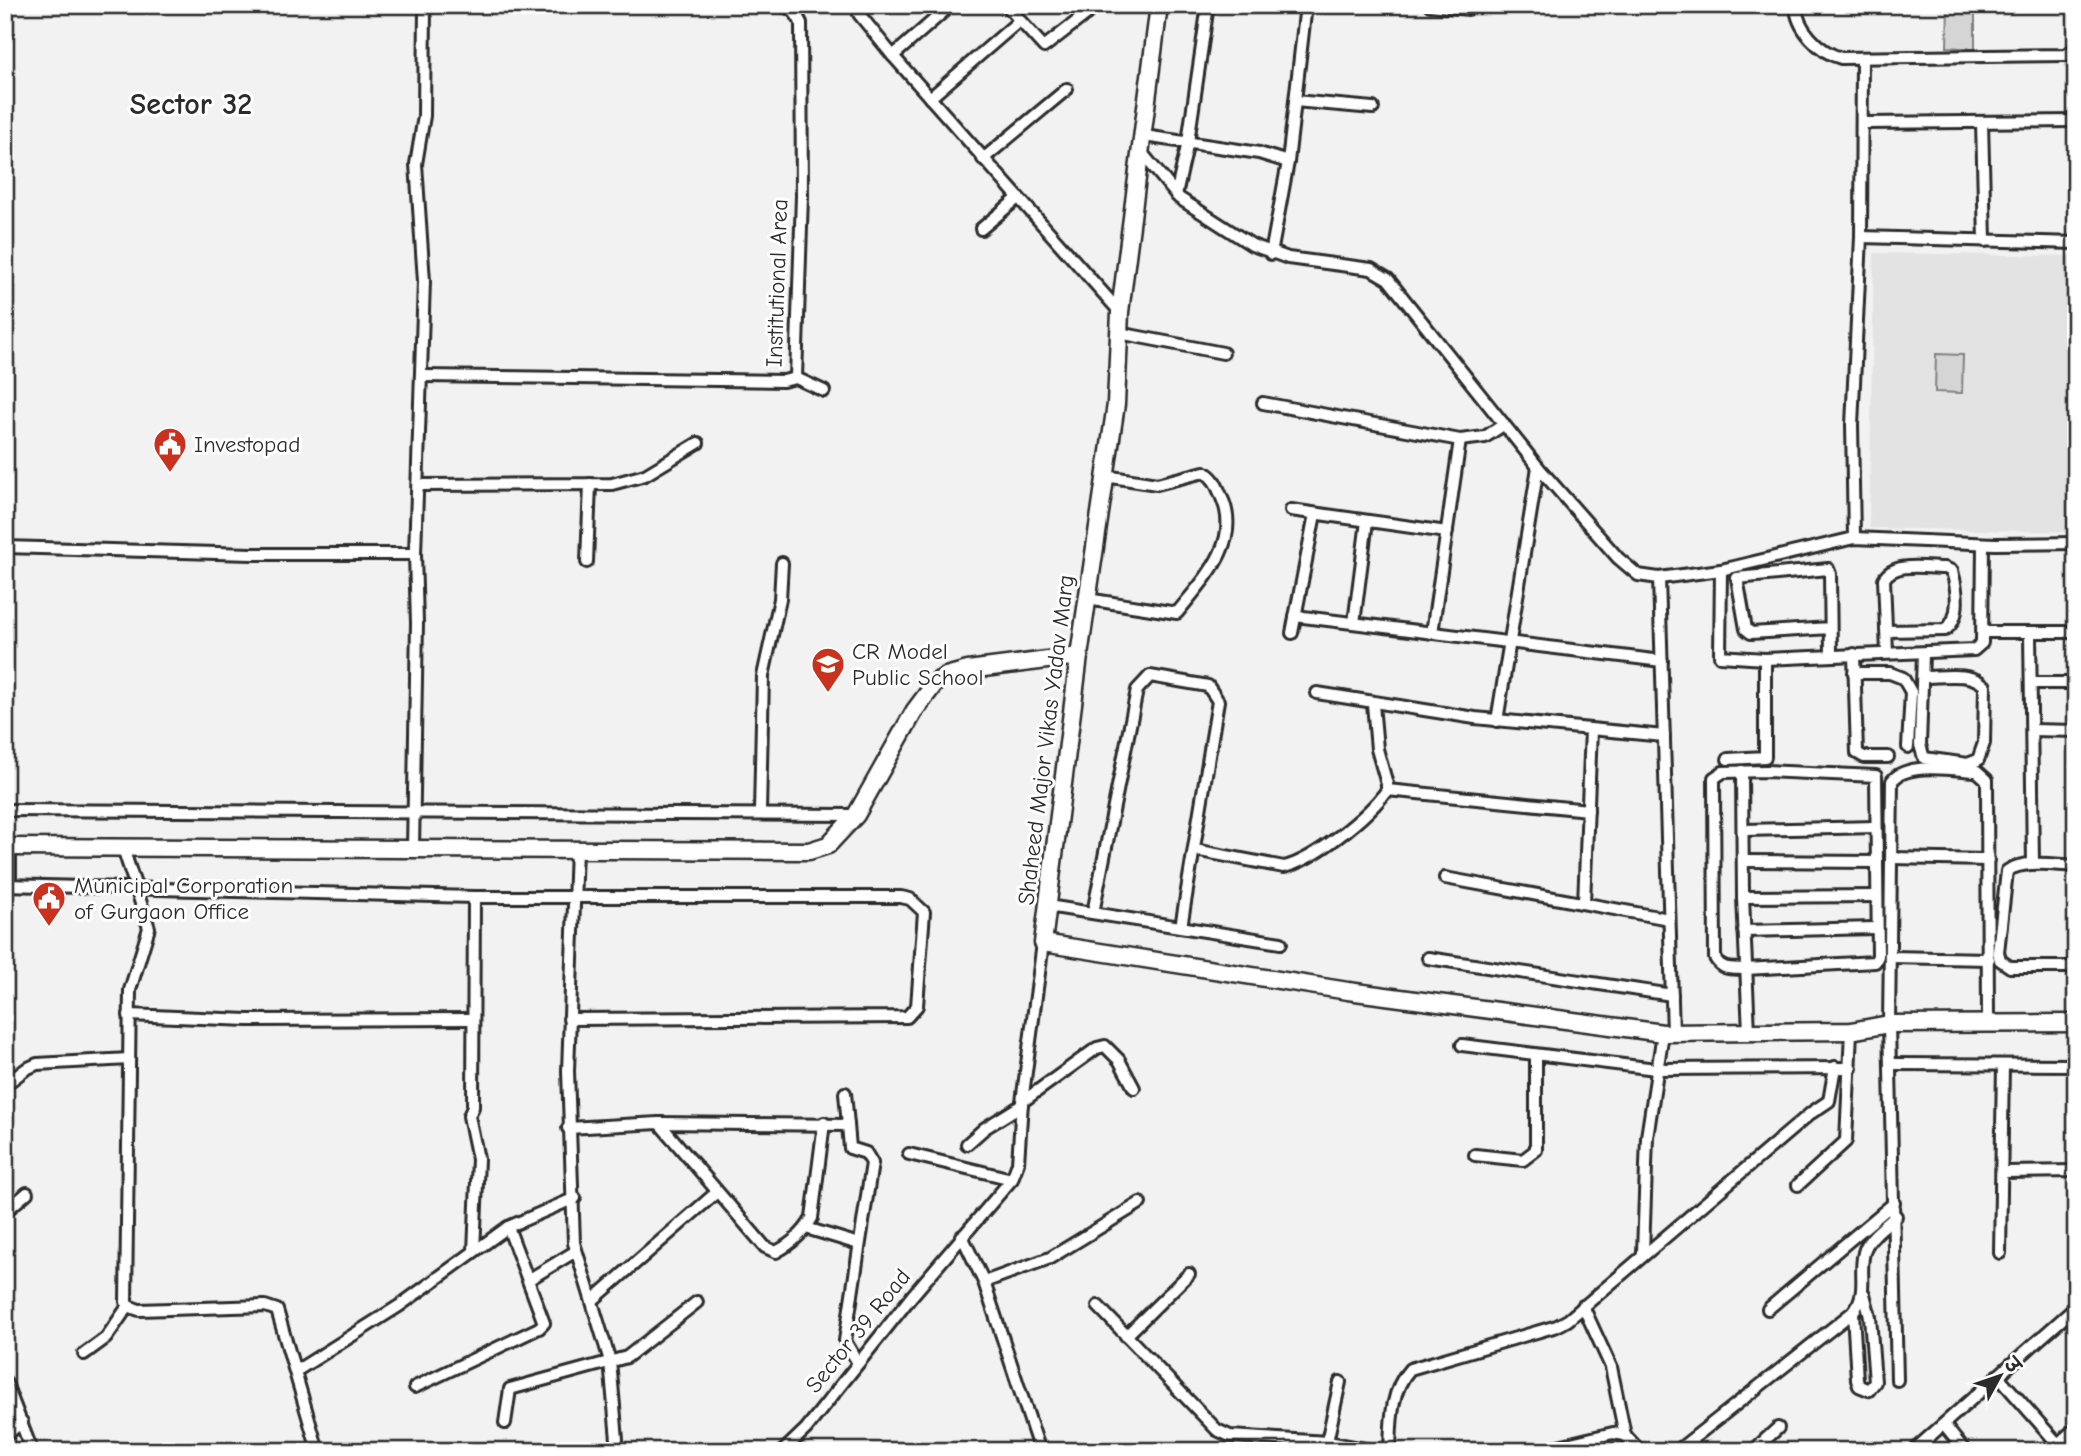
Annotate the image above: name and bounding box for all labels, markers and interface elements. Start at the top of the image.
district label: Sector 32 [130,87,252,122]
street label: Institutional Area [761,199,793,367]
public building icon: Investopad [151,425,189,474]
place label: Investopad [194,431,300,458]
street label: Shaheed Major Vikas Yadav Marg [1012,573,1080,907]
place label: CR Model Public School [852,638,983,691]
school or university icon: CR Model Public School [809,645,847,694]
place label: Municipal Corporation of Gurgaon Office [74,872,293,925]
public building icon: Municipal Corporation of Gurgaon Office [30,879,68,928]
street label: Sector 39 Road [800,1264,916,1398]
north arrow [1966,1340,2036,1410]
text: उ [1998,1352,2026,1379]

